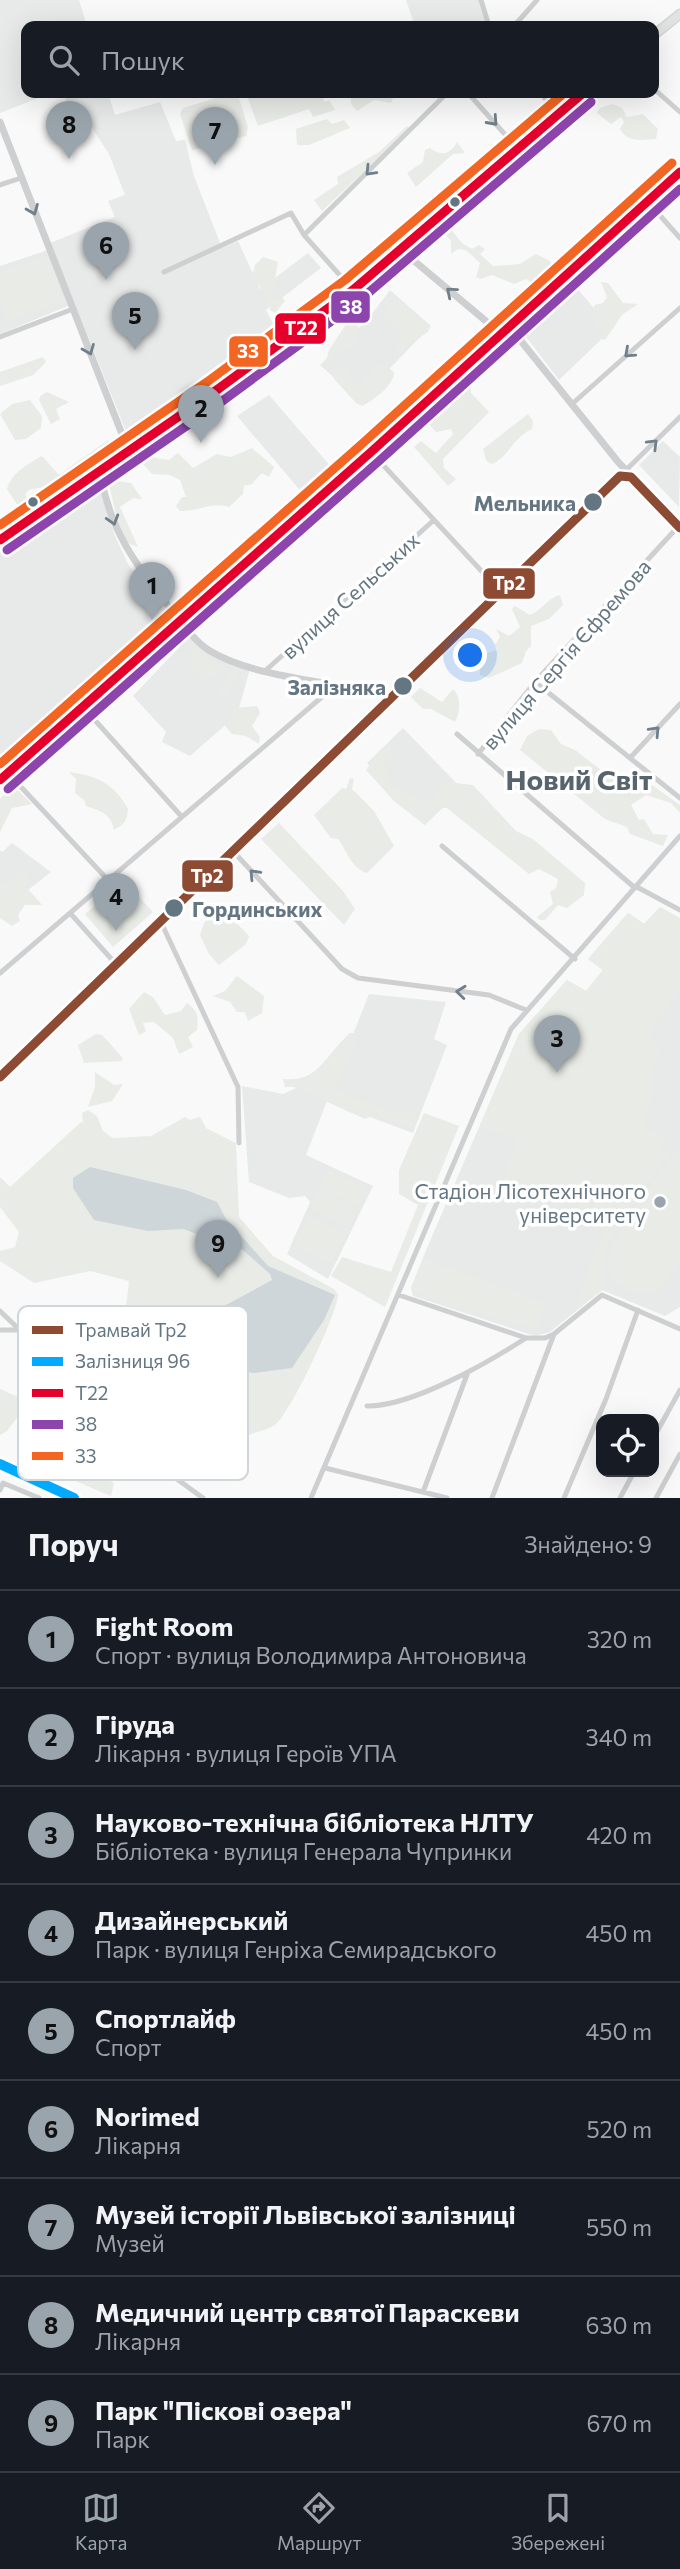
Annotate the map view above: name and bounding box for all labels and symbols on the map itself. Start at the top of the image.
pin: 8 [46,101,92,159]
pin: 7 [192,107,238,165]
one-way arrow [485,113,497,126]
one-way arrow [365,163,378,176]
unlabelled marker [448,195,462,209]
one-way arrow [25,203,39,215]
pin: 6 [83,222,129,280]
one-way arrow [446,288,459,300]
line badge: 38 [330,290,371,324]
pin: 5 [112,292,158,350]
text: 38 [340,295,362,318]
line badge: Т22 [274,312,327,345]
text: Т22 [284,316,318,339]
line badge: 33 [228,335,269,368]
text: 33 [237,339,259,362]
one-way arrow [81,343,95,355]
one-way arrow [624,345,637,357]
pin: 2 [178,385,224,443]
one-way arrow [645,439,658,452]
place label: Мельника [474,490,576,515]
marker: Мельника [582,491,604,513]
unlabelled marker [26,495,40,509]
one-way arrow [105,514,120,526]
street label: вулиця Сельських [276,527,424,663]
street label: вулиця Сергія Єфремова [477,554,655,754]
pin: 1 [129,562,175,620]
line badge: Тр2 [482,567,536,600]
text: Тр2 [492,571,526,594]
your location [453,638,487,672]
place label: Залізняка [287,674,386,699]
marker: Залізняка [392,675,414,697]
one-way arrow [647,726,659,739]
district label: Новий Світ [506,762,652,796]
line badge: Тр2 [181,859,234,893]
text: Тр2 [190,864,224,887]
one-way arrow [250,869,262,882]
pin: 4 [93,873,139,931]
place label: Гординських [192,896,322,921]
marker: Гординських [163,897,185,919]
one-way arrow [455,984,467,999]
pin: 3 [534,1015,580,1073]
place label: Стадіон Лісотехнічного університету [414,1178,646,1227]
marker: Стадіон Лісотехнічного університету [652,1194,668,1210]
pin: 9 [195,1220,241,1278]
legend [18,1306,248,1480]
text: Трамвай Тр2 [75,1318,187,1341]
text: Залізниця 96 [75,1349,190,1372]
text: Т22 [75,1381,108,1404]
text: 38 [75,1412,97,1435]
text: 33 [75,1444,97,1467]

